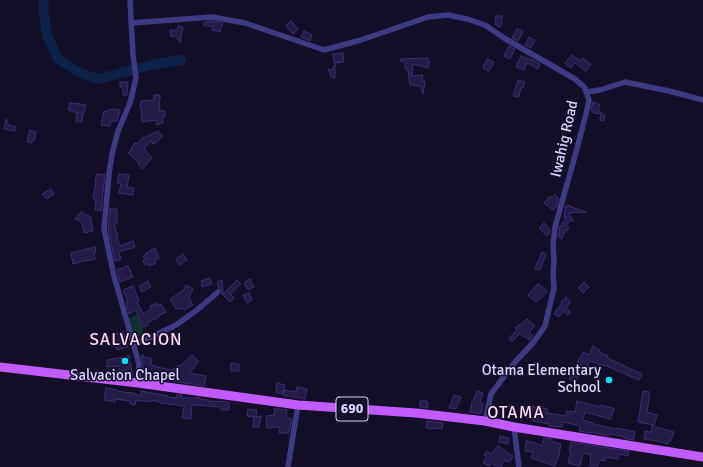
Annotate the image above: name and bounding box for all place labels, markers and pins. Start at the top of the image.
marker: Salvacion Chapel [120,356,130,366]
place label: Otama Elementary School [482,362,601,397]
place label: Salvacion Chapel [70,367,180,385]
marker: Otama Elementary School [604,375,614,385]

